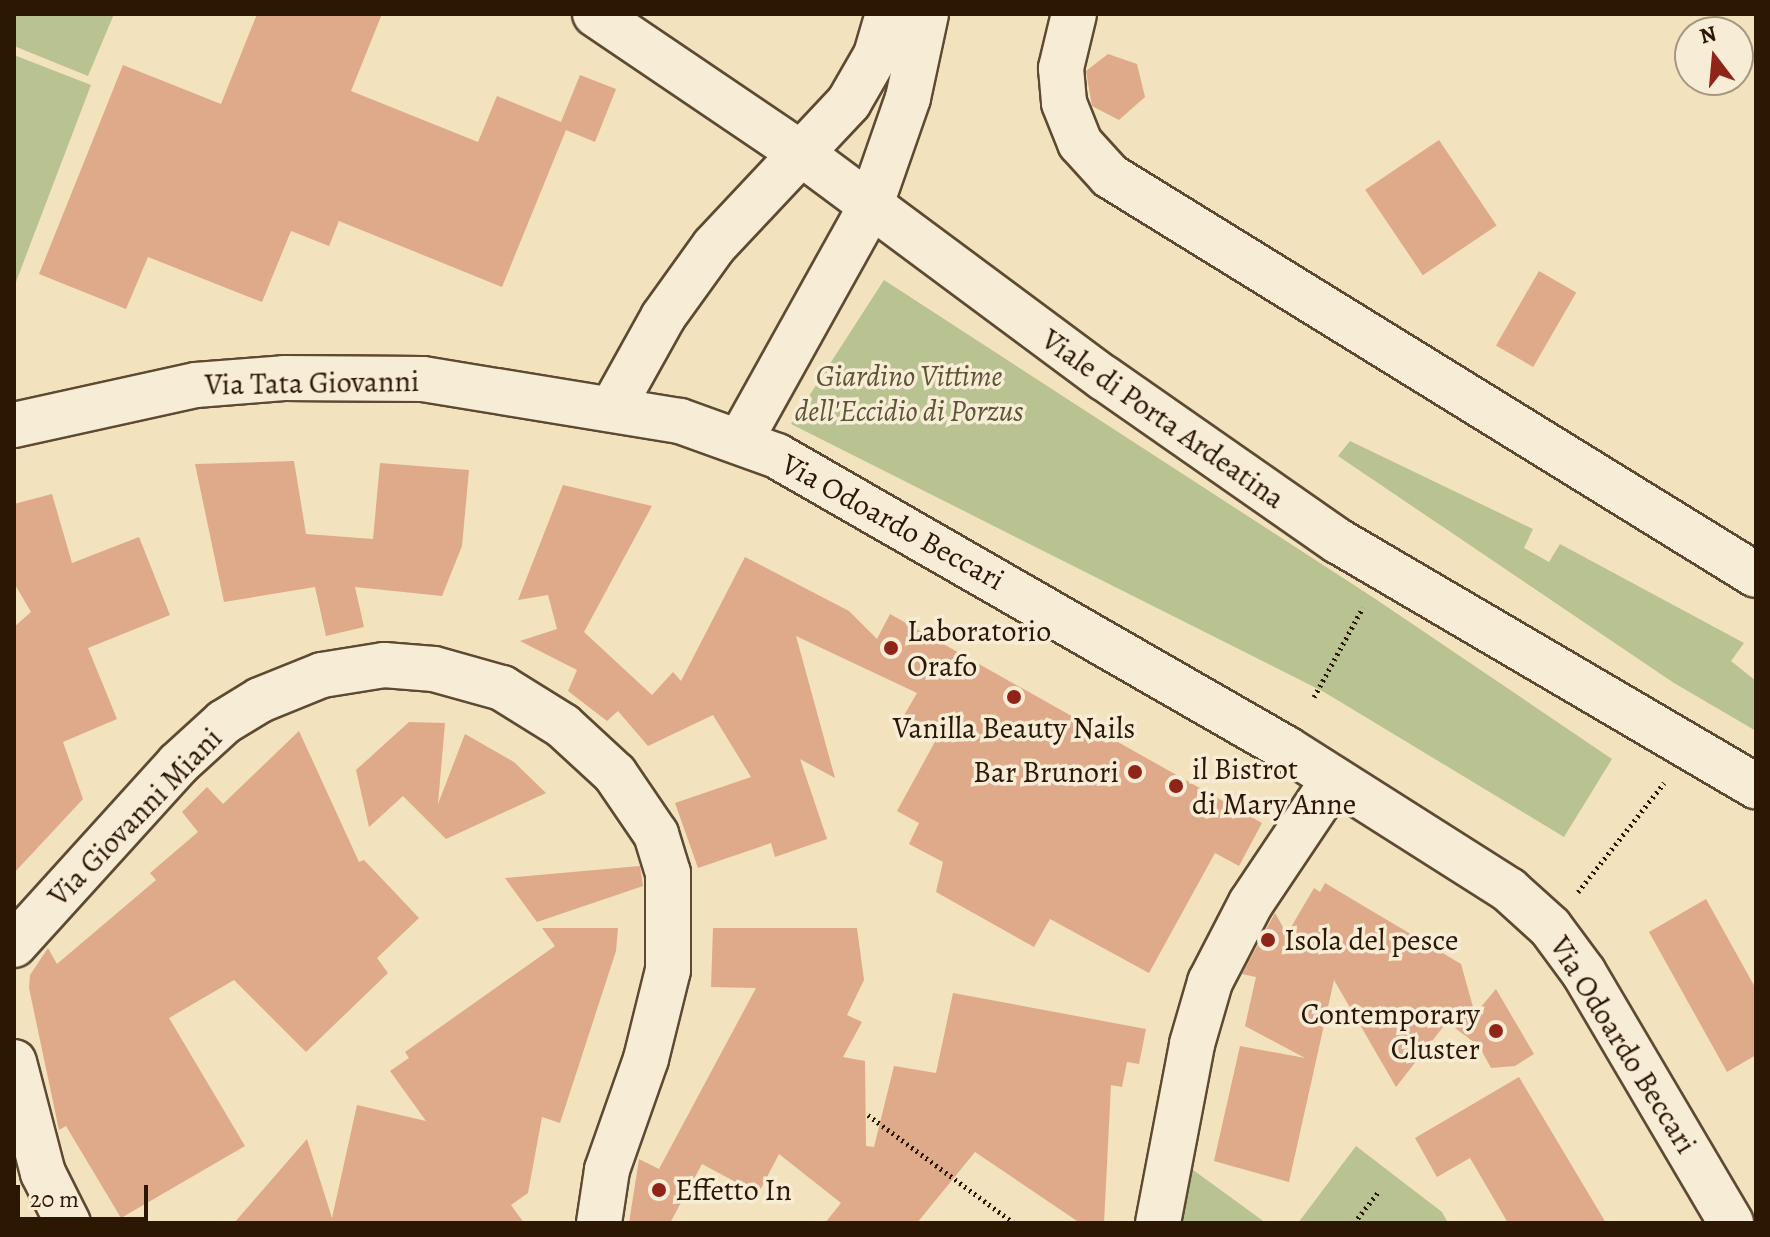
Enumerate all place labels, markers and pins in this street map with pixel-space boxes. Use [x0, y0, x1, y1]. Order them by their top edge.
place label: Laboratorio Orafo [907, 613, 1051, 684]
marker: Laboratorio Orafo [882, 639, 900, 657]
marker: Vanilla Beauty Nails [1005, 688, 1023, 706]
place label: Vanilla Beauty Nails [893, 710, 1135, 746]
place label: il Bistrot di Mary Anne [1192, 751, 1356, 822]
place label: Bar Brunori [973, 754, 1119, 790]
marker: Bar Brunori [1126, 763, 1144, 781]
marker: il Bistrot di Mary Anne [1167, 777, 1185, 795]
place label: Isola del pesce [1284, 922, 1458, 958]
marker: Isola del pesce [1259, 931, 1277, 949]
place label: Contemporary Cluster [1301, 996, 1480, 1066]
marker: Contemporary Cluster [1487, 1022, 1505, 1040]
place label: Effetto In [675, 1172, 792, 1208]
marker: Effetto In [650, 1181, 668, 1199]

